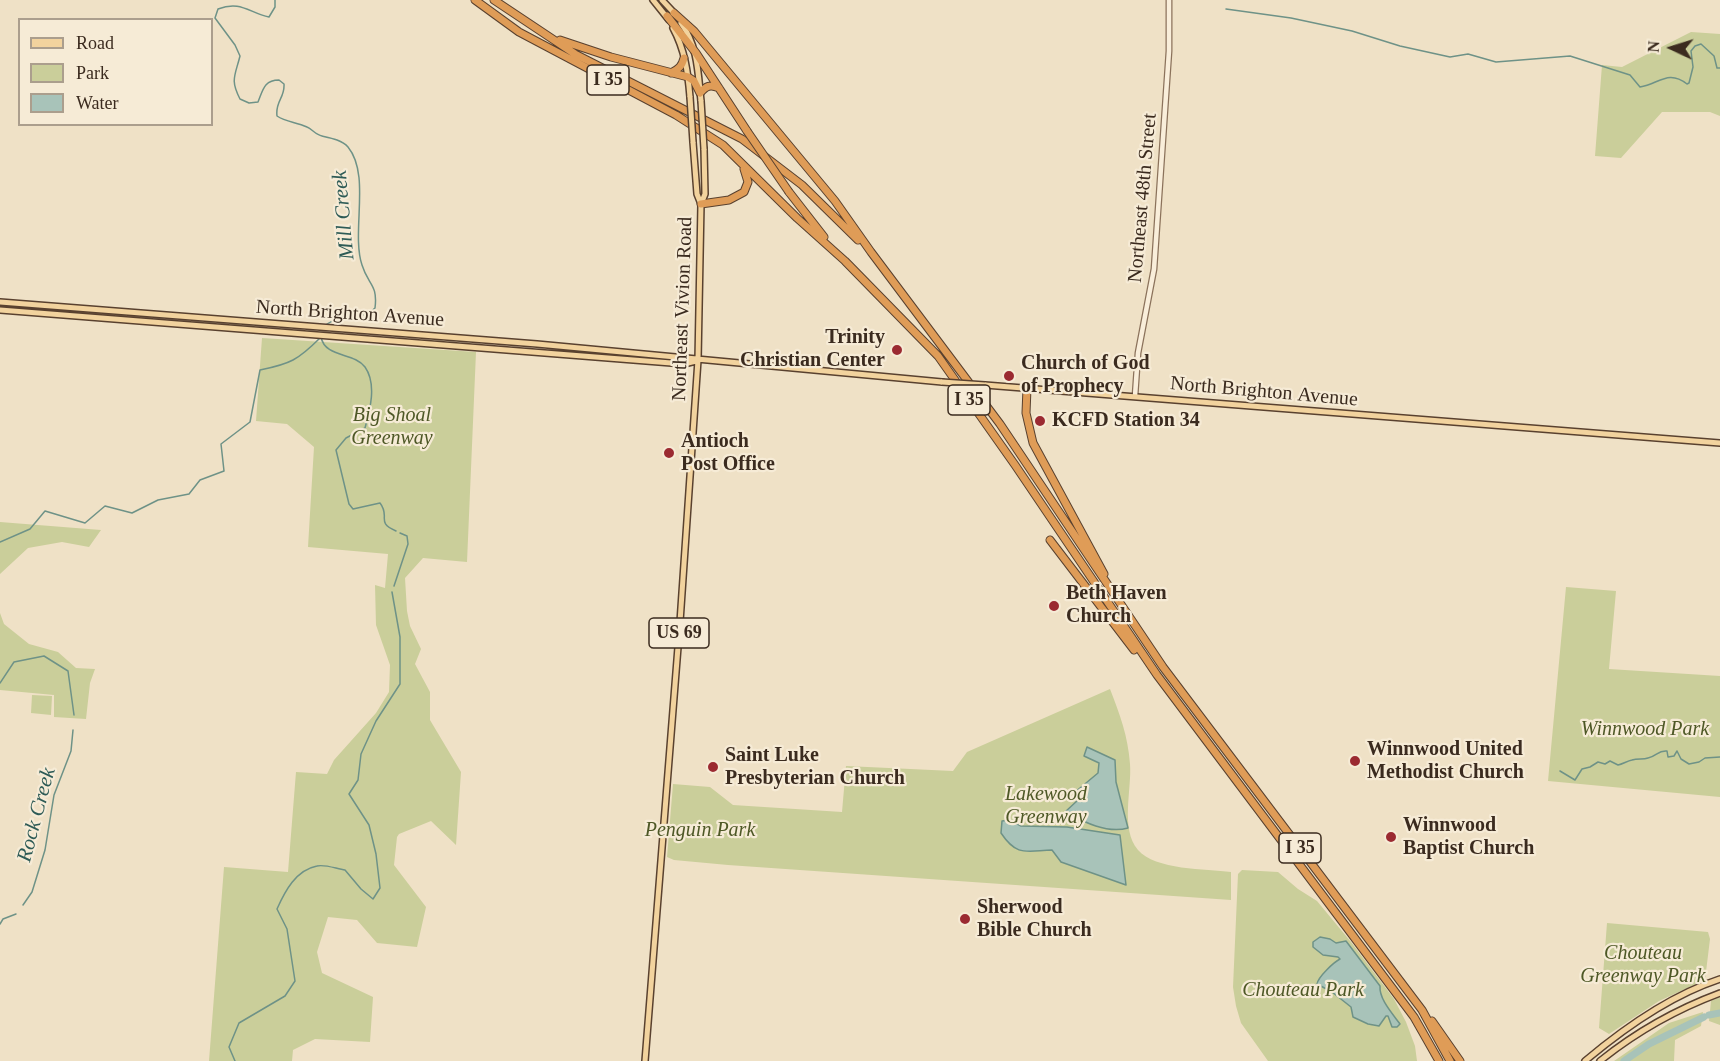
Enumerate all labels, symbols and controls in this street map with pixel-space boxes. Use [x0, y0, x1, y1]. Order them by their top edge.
legend [18, 18, 213, 126]
north arrow [1642, 18, 1702, 78]
text: Road [76, 33, 114, 53]
text: N [1645, 40, 1662, 53]
text: Park [76, 63, 109, 83]
road number: I 35 [587, 65, 629, 95]
text: Water [76, 93, 119, 113]
street label: Northeast 48th Street [1124, 112, 1162, 284]
water label: Mill Creek [328, 169, 360, 261]
street label: Northeast Vivion Road [668, 216, 698, 402]
street label: North Brighton Avenue [255, 295, 445, 333]
place label: Trinity Christian Center [740, 326, 885, 373]
marker: Trinity Christian Center [890, 343, 904, 357]
place label: Church of God of Prophecy [1021, 352, 1150, 399]
marker: Church of God of Prophecy [1002, 369, 1016, 383]
street label: North Brighton Avenue [1169, 372, 1359, 412]
road number: I 35 [948, 385, 990, 415]
park label: Big Shoal Greenway [351, 404, 433, 451]
place label: KCFD Station 34 [1052, 409, 1200, 433]
marker: KCFD Station 34 [1033, 414, 1047, 428]
place label: Antioch Post Office [681, 430, 775, 477]
marker: Antioch Post Office [662, 446, 676, 460]
place label: Beth Haven Church [1066, 582, 1167, 629]
marker: Beth Haven Church [1047, 599, 1061, 613]
road number: US 69 [649, 618, 709, 648]
park label: Winnwood Park [1581, 718, 1709, 742]
place label: Winnwood United Methodist Church [1367, 738, 1524, 785]
place label: Saint Luke Presbyterian Church [725, 744, 905, 791]
marker: Winnwood United Methodist Church [1348, 754, 1362, 768]
marker: Saint Luke Presbyterian Church [706, 760, 720, 774]
water label: Rock Creek [12, 765, 62, 865]
park label: Lakewood Greenway [1005, 783, 1087, 830]
place label: Winnwood Baptist Church [1403, 814, 1534, 861]
park label: Penguin Park [645, 819, 755, 843]
marker: Winnwood Baptist Church [1384, 830, 1398, 844]
road number: I 35 [1279, 833, 1321, 863]
place label: Sherwood Bible Church [977, 896, 1092, 943]
marker: Sherwood Bible Church [958, 912, 972, 926]
park label: Chouteau Greenway Park [1580, 942, 1706, 989]
park label: Chouteau Park [1242, 979, 1364, 1003]

